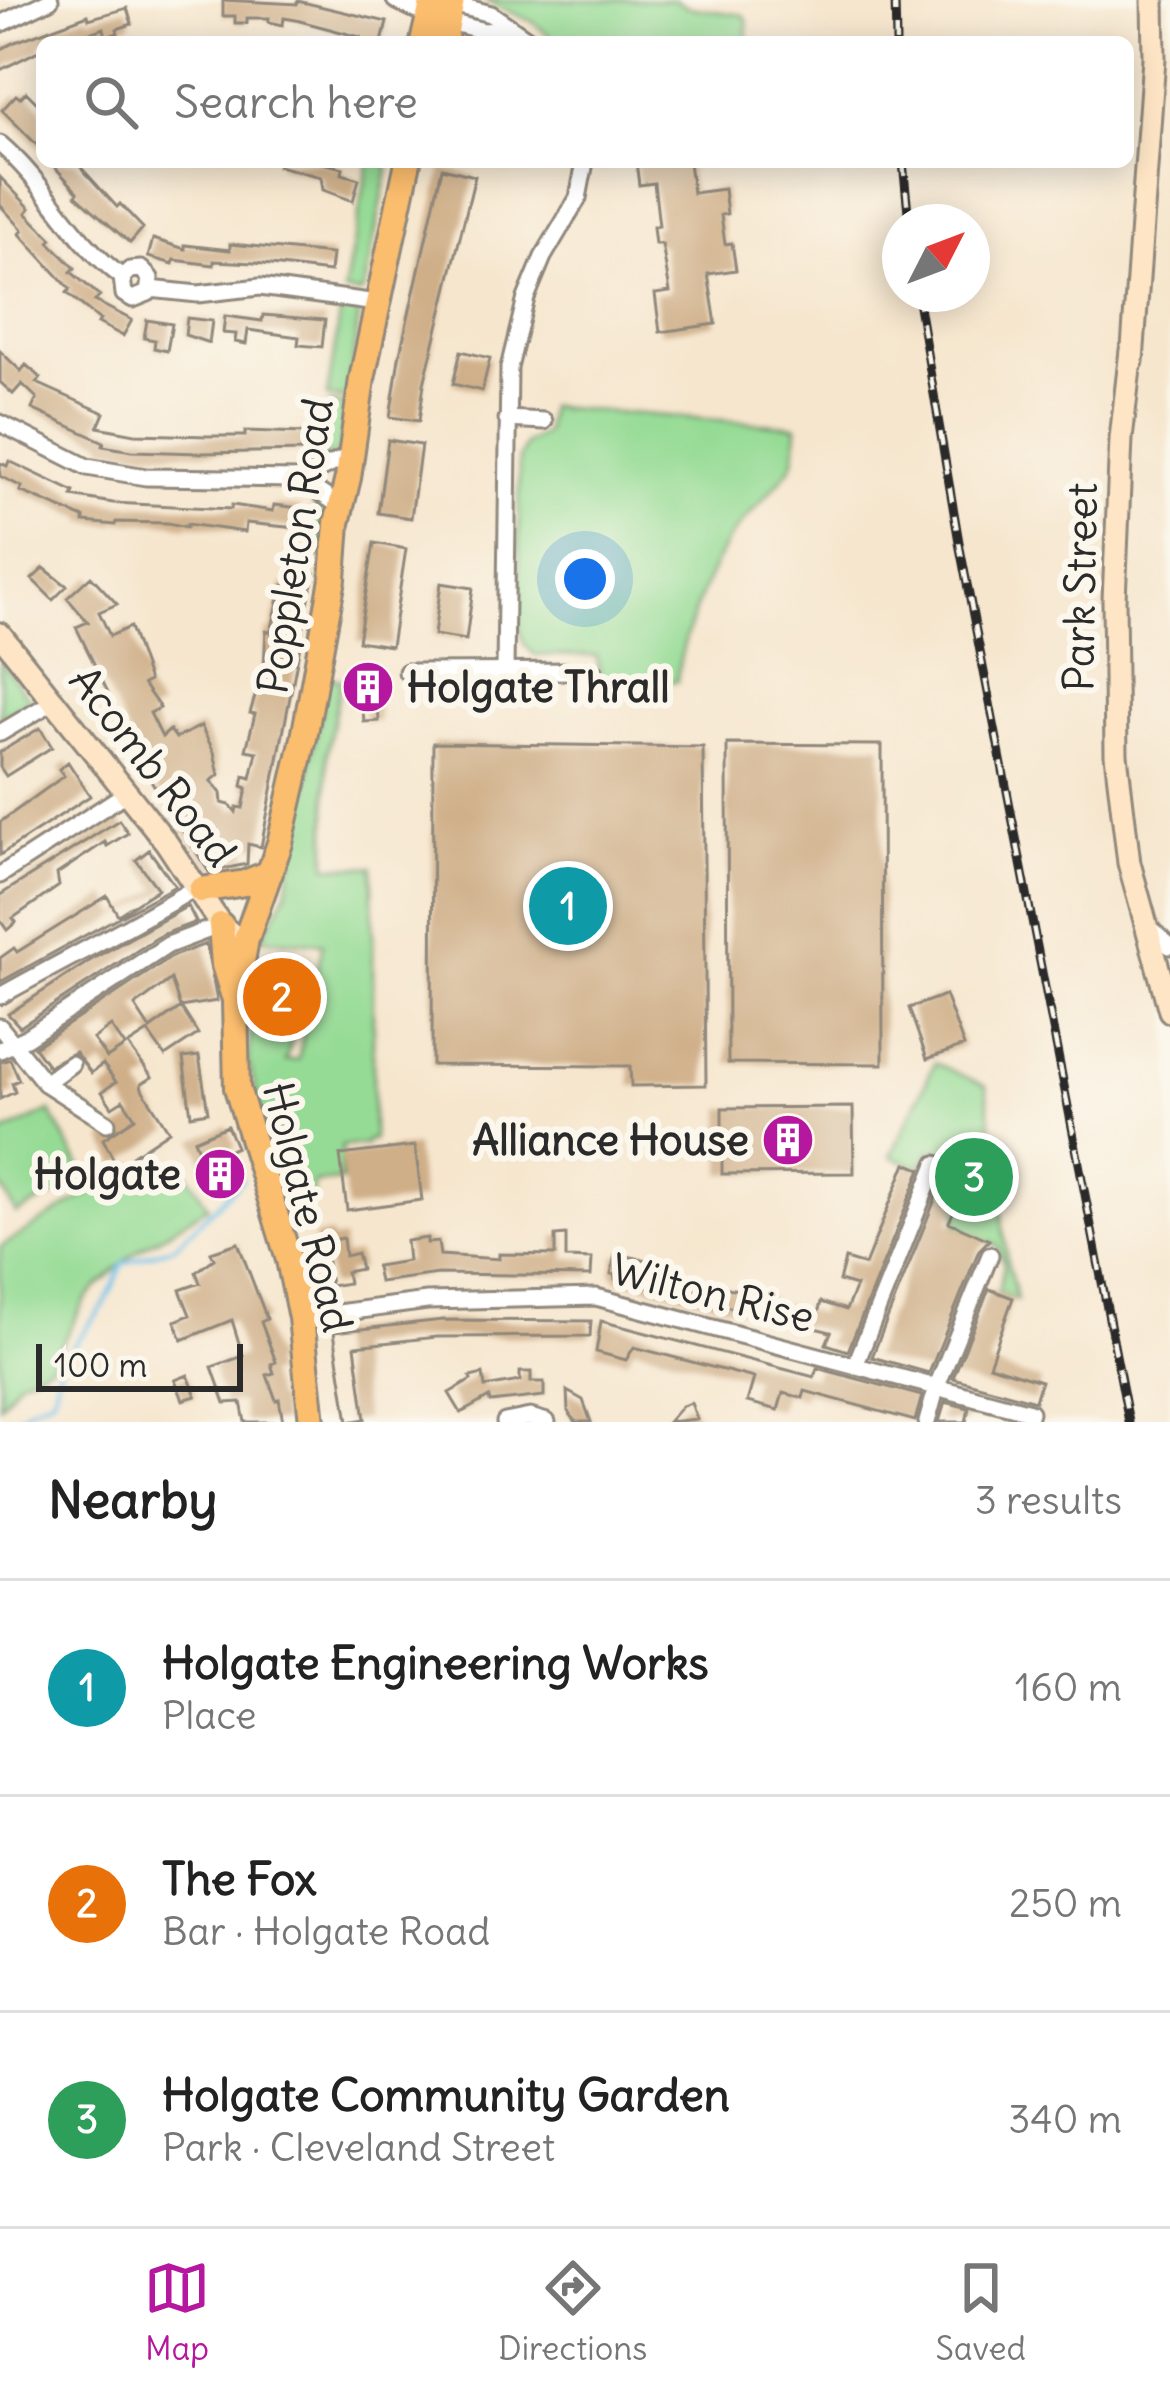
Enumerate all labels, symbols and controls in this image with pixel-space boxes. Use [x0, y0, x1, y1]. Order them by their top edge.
search box [36, 36, 1134, 168]
icon: search [78, 69, 144, 135]
text: Search here [174, 74, 418, 130]
north arrow [882, 204, 990, 312]
street label: Poppleton Road [246, 395, 344, 697]
street label: Park Street [1052, 482, 1108, 692]
your location [555, 549, 615, 609]
street label: Acomb Road [59, 655, 247, 877]
building icon: Holgate Thrall [340, 659, 396, 715]
place label: Holgate Thrall [407, 661, 670, 713]
pin: 1 [529, 861, 607, 951]
pin: 2 [243, 952, 321, 1042]
street label: Holgate Road [252, 1077, 364, 1337]
building icon: Alliance House [760, 1112, 816, 1168]
place label: Alliance House [472, 1114, 749, 1166]
pin: 3 [935, 1132, 1013, 1222]
building icon: Holgate [192, 1146, 248, 1202]
place label: Holgate [34, 1148, 181, 1200]
street label: Wilton Rise [606, 1243, 820, 1343]
scale bar [36, 1338, 243, 1391]
text: 100 m [54, 1344, 147, 1386]
text: Nearby [48, 1468, 217, 1532]
text: 3 results [975, 1476, 1122, 1525]
text: Holgate Engineering Works [162, 1635, 709, 1691]
text: 1 [79, 1663, 95, 1712]
text: 160 m [1015, 1663, 1122, 1712]
text: Place [162, 1691, 256, 1740]
text: The Fox [162, 1851, 317, 1907]
text: 2 [76, 1879, 98, 1928]
text: 250 m [1009, 1879, 1122, 1928]
text: Bar · Holgate Road [162, 1907, 490, 1956]
text: Holgate Community Garden [162, 2067, 730, 2123]
text: 3 [76, 2095, 98, 2144]
text: 340 m [1008, 2095, 1122, 2144]
text: Park · Cleveland Street [162, 2123, 555, 2172]
tab: Map [144, 2255, 210, 2369]
tab: Directions [498, 2255, 647, 2369]
tab: Saved [936, 2255, 1026, 2369]

